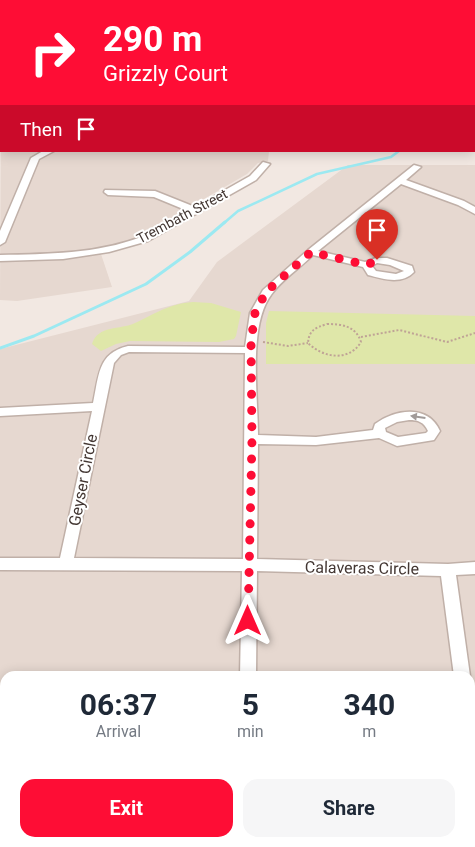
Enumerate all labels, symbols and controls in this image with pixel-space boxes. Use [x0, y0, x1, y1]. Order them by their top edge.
text: 290 m [103, 19, 202, 60]
icon: right [20, 20, 85, 85]
text: Grizzly Court [103, 61, 228, 86]
icon: arrive [72, 115, 100, 143]
text: Then [20, 118, 62, 141]
street label: Trembath Street [134, 185, 230, 247]
pin [356, 209, 398, 260]
icon: arrive [363, 216, 391, 244]
one-way arrow [410, 413, 426, 421]
street label: Geyser Circle [65, 432, 101, 528]
street label: Calaveras Circle [305, 558, 419, 578]
position arrow [221, 594, 273, 646]
text: 06:37 [80, 687, 157, 722]
text: 5 [242, 687, 259, 722]
text: 340 [344, 687, 395, 722]
text: Arrival [96, 722, 141, 741]
text: min [237, 722, 264, 741]
text: m [362, 722, 376, 741]
button: Exit [20, 779, 233, 837]
button: Share [243, 779, 455, 837]

